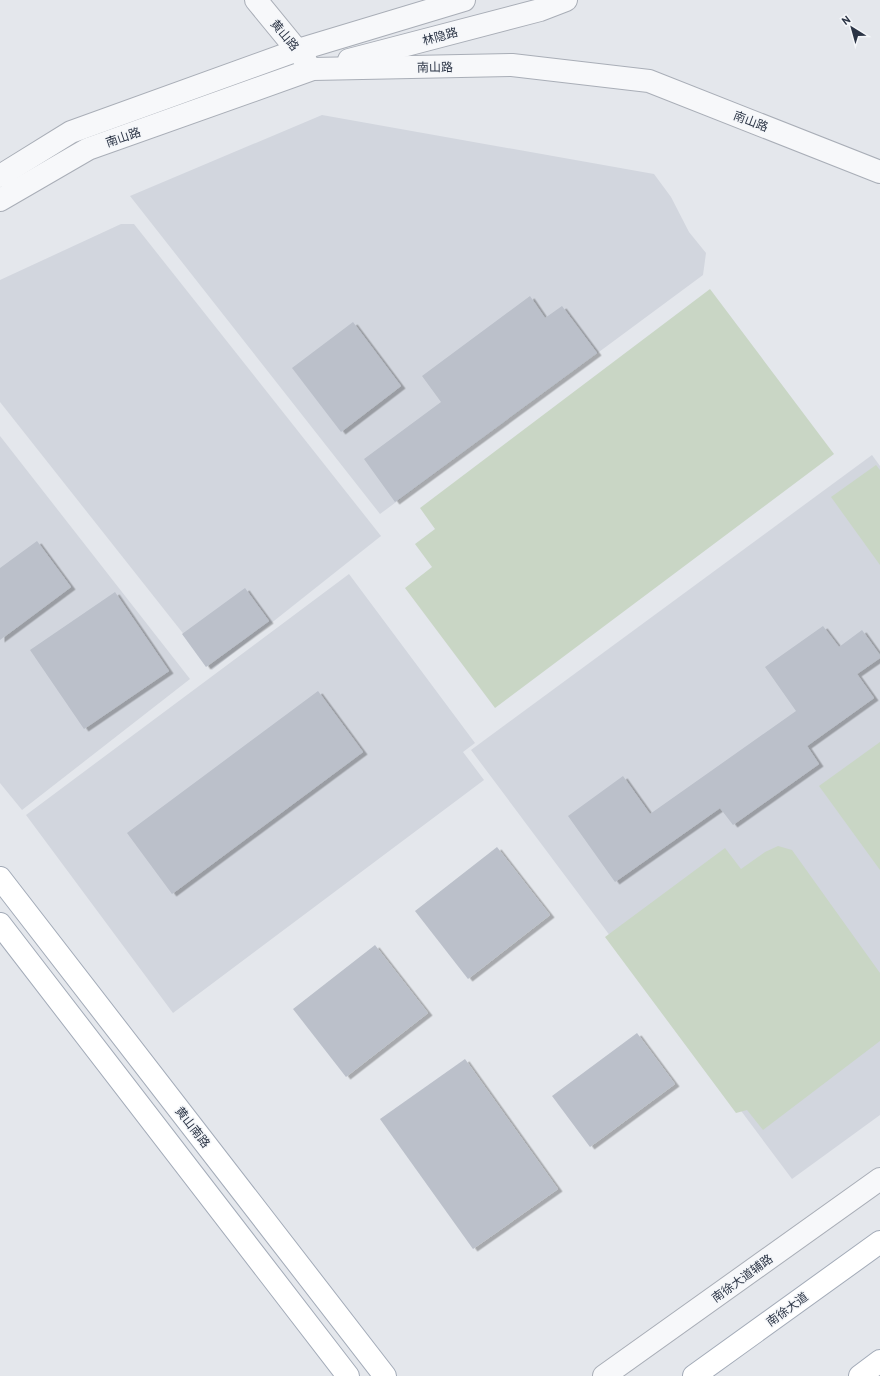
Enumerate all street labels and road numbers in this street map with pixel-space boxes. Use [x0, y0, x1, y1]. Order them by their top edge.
street label: 黄山路 [268, 16, 302, 54]
street label: 林隐路 [421, 24, 459, 48]
street label: 南山路 [417, 59, 453, 75]
street label: 南山路 [732, 108, 770, 134]
street label: 南山路 [104, 124, 142, 150]
street label: 黄山南路 [172, 1103, 214, 1151]
street label: 南徐大道辅路 [708, 1251, 776, 1305]
street label: 南徐大道 [763, 1289, 811, 1329]

